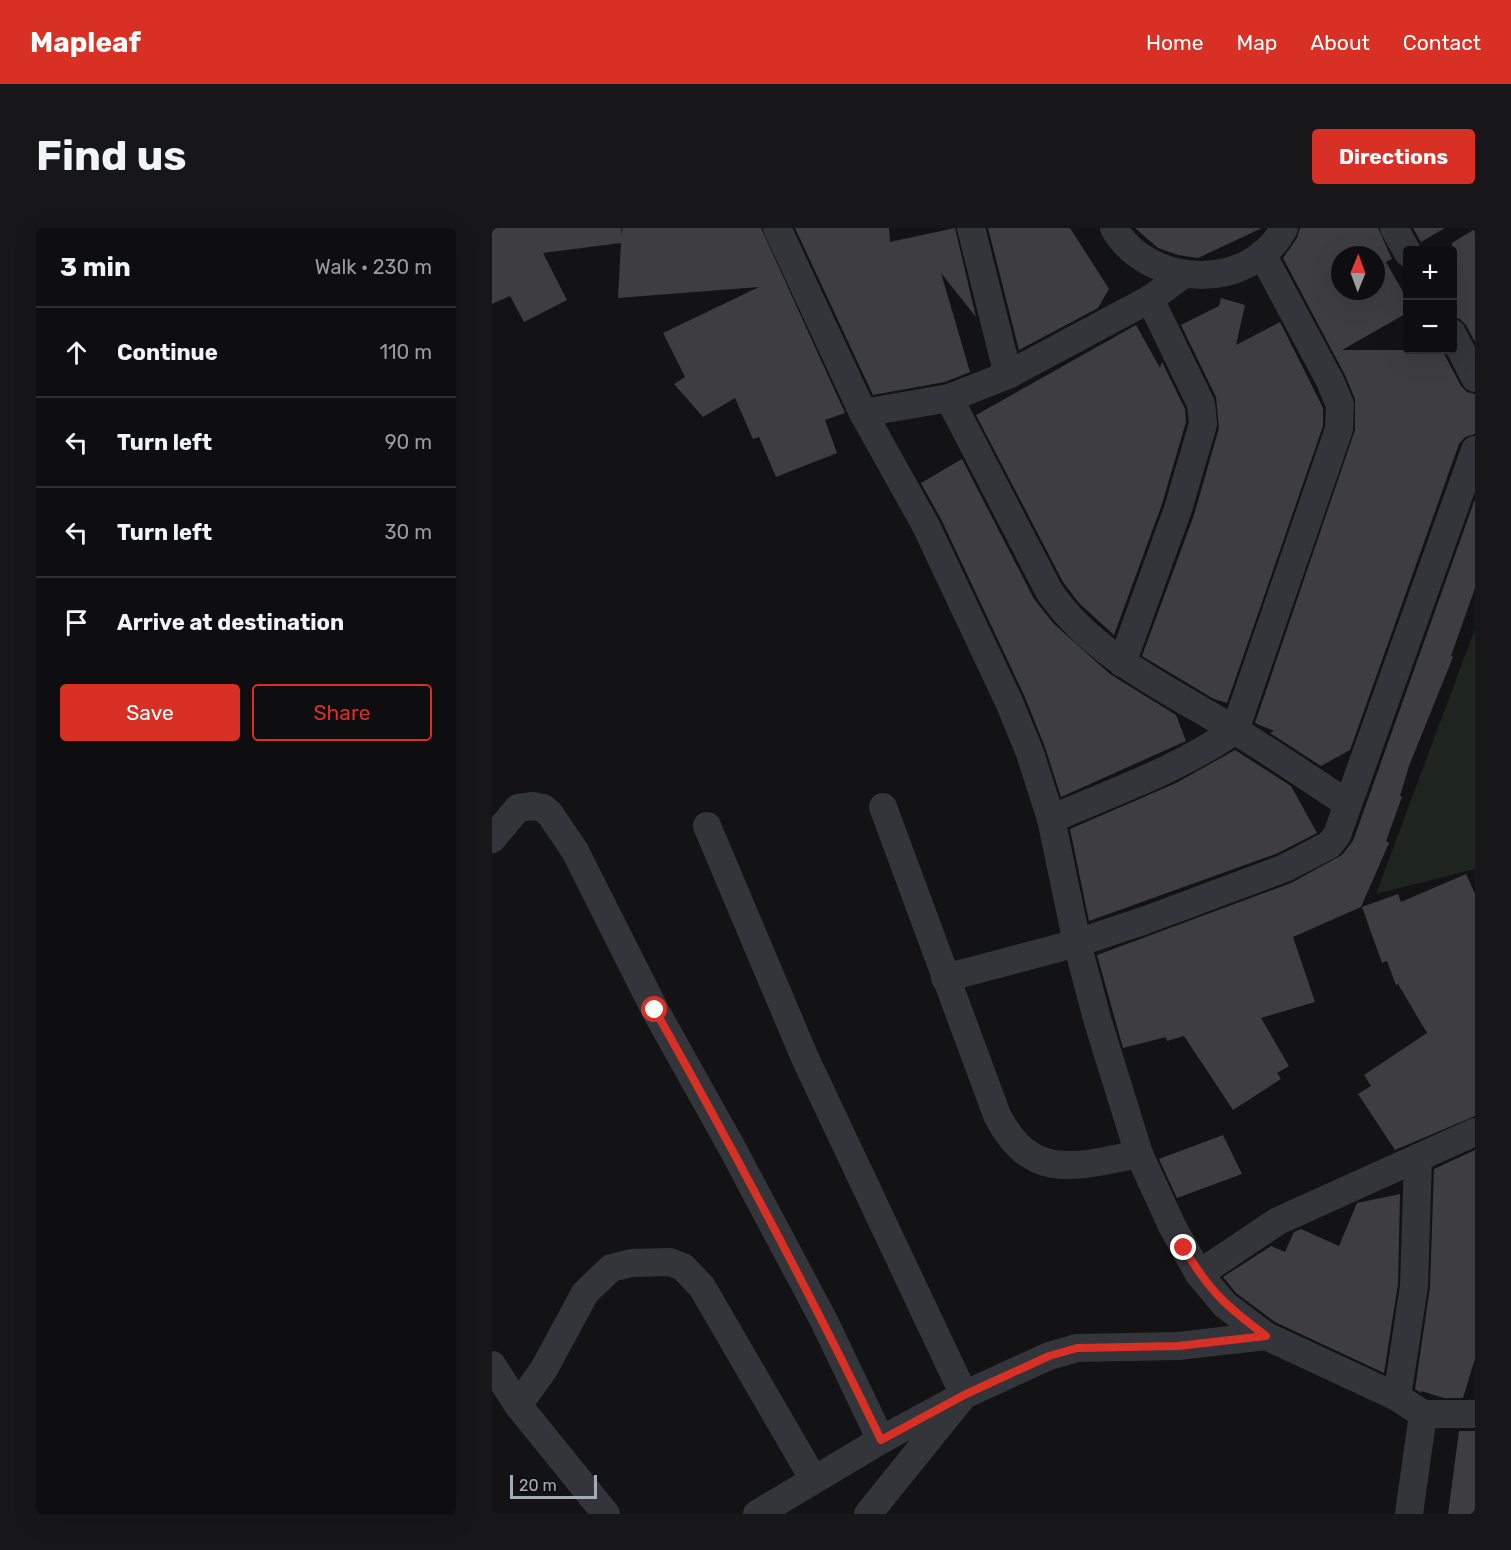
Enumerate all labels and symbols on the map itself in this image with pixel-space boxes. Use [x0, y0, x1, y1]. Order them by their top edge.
north arrow [1331, 246, 1385, 300]
route start [641, 996, 667, 1022]
route end [1170, 1234, 1196, 1260]
scale bar [510, 1472, 597, 1500]

